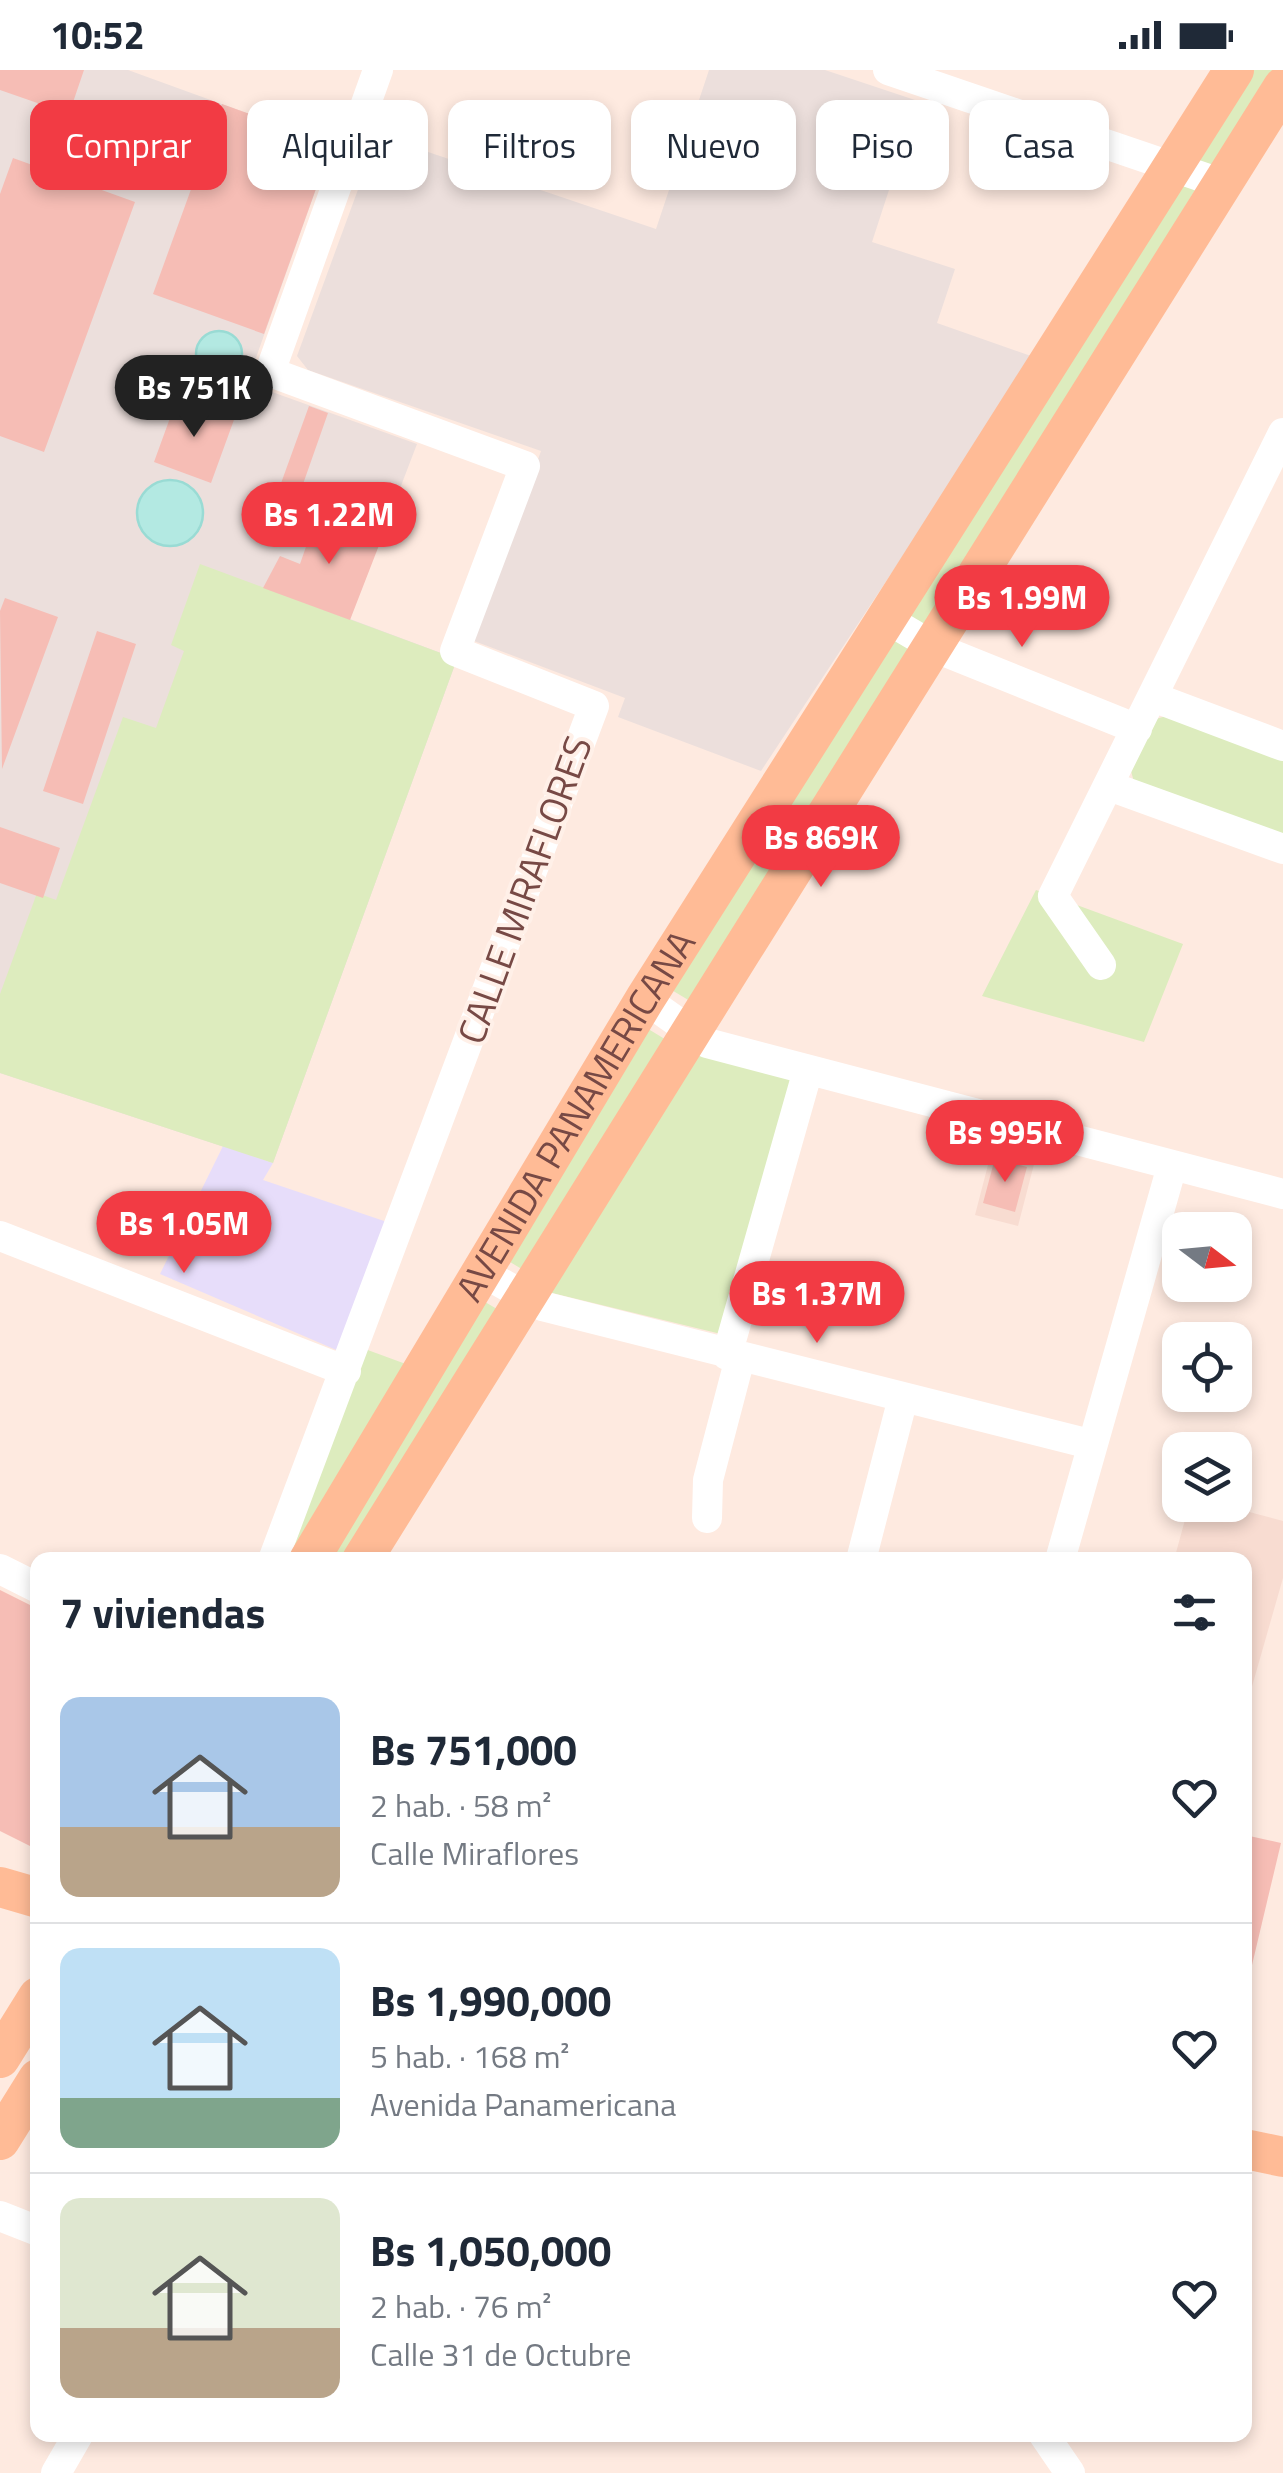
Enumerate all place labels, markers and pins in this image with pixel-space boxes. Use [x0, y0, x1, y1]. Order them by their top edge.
pin: Bs 751K [102, 355, 286, 440]
pin: Bs 1.22M [226, 482, 432, 567]
pin: Bs 1.99M [919, 565, 1125, 650]
pin: Bs 869K [729, 805, 913, 890]
pin: Bs 995K [913, 1100, 1097, 1185]
pin: Bs 1.05M [81, 1191, 287, 1276]
pin: Bs 1.37M [714, 1261, 920, 1346]

